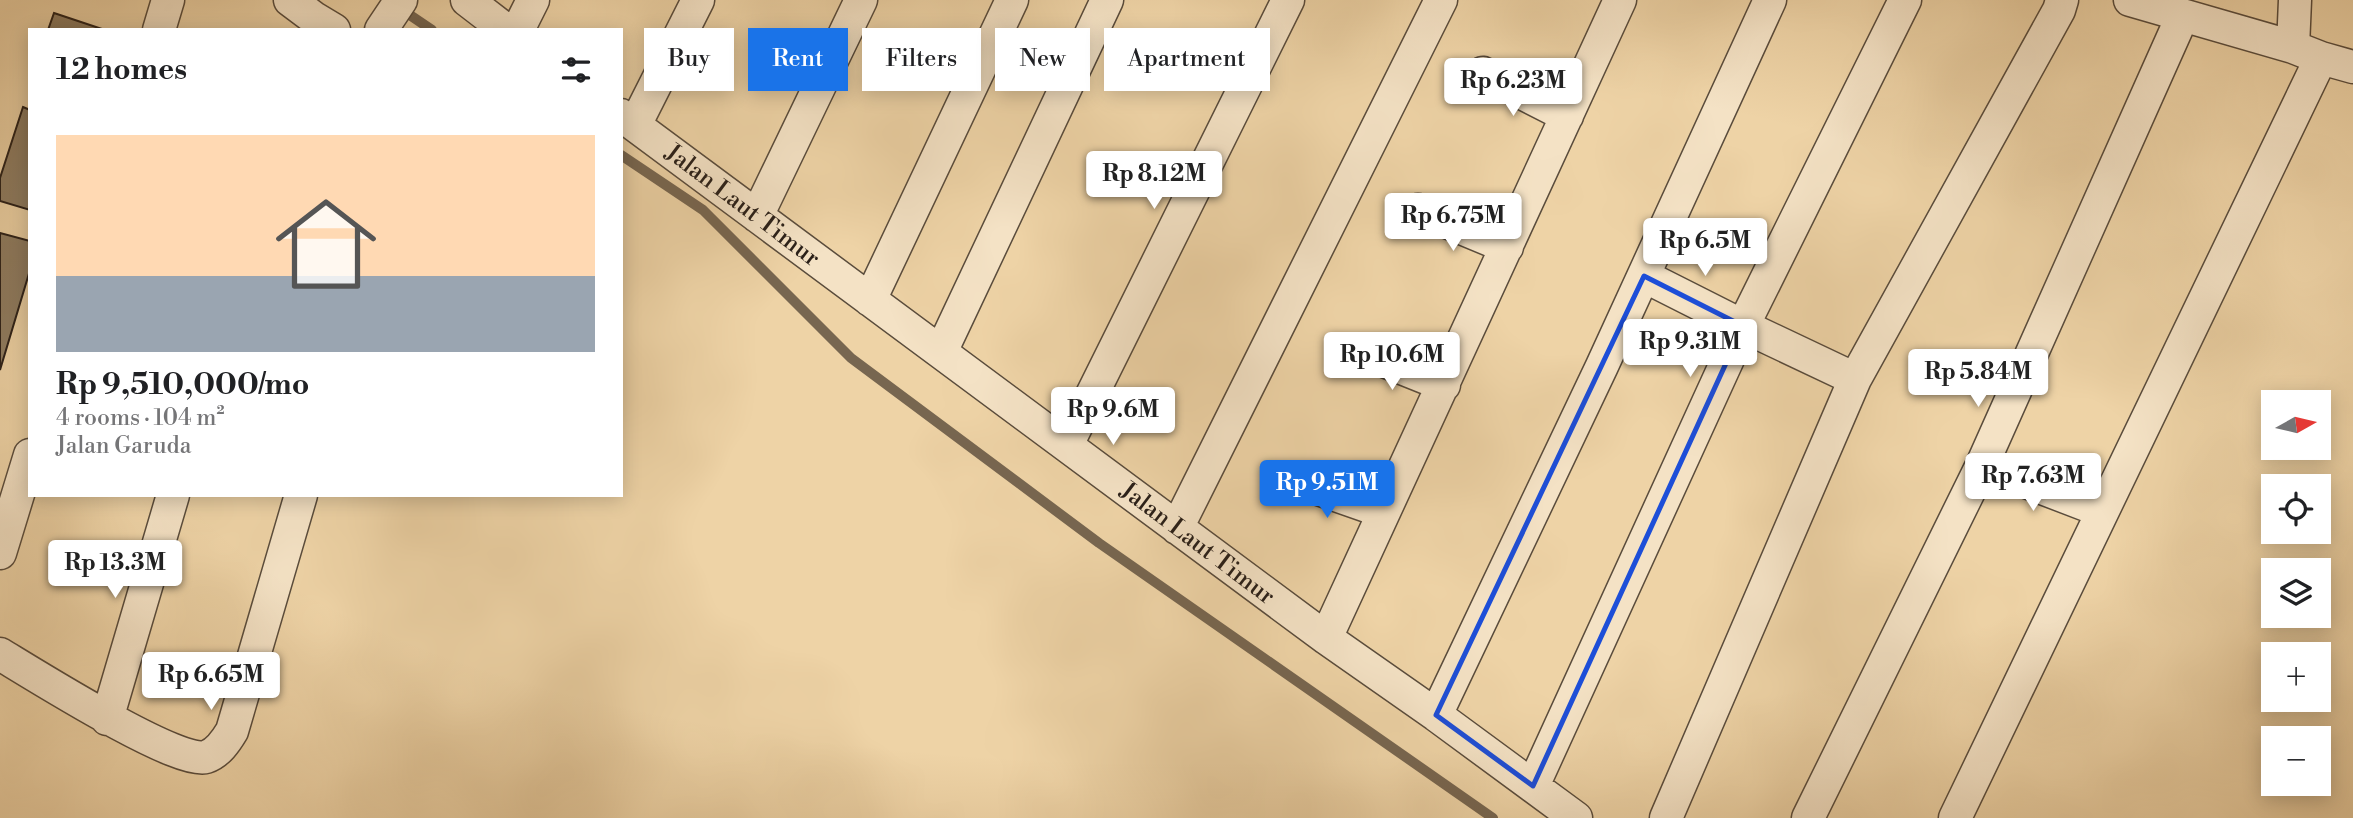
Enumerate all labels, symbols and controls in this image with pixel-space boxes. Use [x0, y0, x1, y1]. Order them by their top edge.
chip: Buy [644, 28, 734, 91]
chip: Rent [748, 28, 848, 91]
chip: Filters [862, 28, 981, 91]
chip: New [995, 28, 1090, 91]
chip: Apartment [1104, 28, 1270, 91]
text: 12 homes [56, 51, 187, 89]
icon: filters [557, 51, 595, 89]
pin: Rp 6.23M [1441, 58, 1585, 118]
text: Rp 6.23M [1460, 67, 1566, 95]
street label: Jalan Laut Timur [658, 137, 826, 274]
pin: Rp 8.12M [1082, 152, 1226, 211]
text: Rp 8.12M [1102, 160, 1206, 188]
icon: home [263, 181, 389, 307]
pin: Rp 6.75M [1381, 194, 1525, 253]
text: Rp 6.75M [1401, 202, 1505, 230]
pin: Rp 6.5M [1640, 218, 1770, 278]
text: Rp 6.5M [1659, 227, 1751, 255]
pin: Rp 9.31M [1618, 320, 1762, 379]
text: Rp 9.31M [1639, 328, 1741, 356]
pin: Rp 10.6M [1320, 332, 1464, 392]
text: Rp 10.6M [1340, 341, 1444, 369]
pin: Rp 5.84M [1906, 350, 2050, 409]
text: Rp 5.84M [1924, 358, 2032, 386]
text: Rp 9,510,000/mo [56, 366, 309, 404]
pin: Rp 9.6M [1048, 388, 1178, 447]
north arrow [2261, 390, 2331, 460]
map controls [2261, 390, 2331, 796]
text: Rp 9.6M [1067, 396, 1159, 424]
text: 4 rooms · 104 m² [56, 404, 225, 432]
text: Jalan Garuda [56, 432, 191, 460]
pin: Rp 7.63M [1961, 454, 2105, 513]
pin: Rp 9.51M [1255, 461, 1399, 520]
text: Rp 7.63M [1981, 462, 2085, 490]
text: Rp 9.51M [1276, 469, 1378, 497]
button: locate [2261, 474, 2331, 544]
street label: Jalan Laut Timur [1113, 475, 1281, 612]
pin: Rp 13.3M [43, 540, 187, 600]
text: Rp 13.3M [64, 549, 166, 577]
button: layers [2261, 558, 2331, 628]
button: + [2261, 642, 2331, 712]
pin: Rp 6.65M [139, 652, 283, 712]
text: Rp 6.65M [158, 661, 264, 689]
button: − [2261, 726, 2331, 796]

